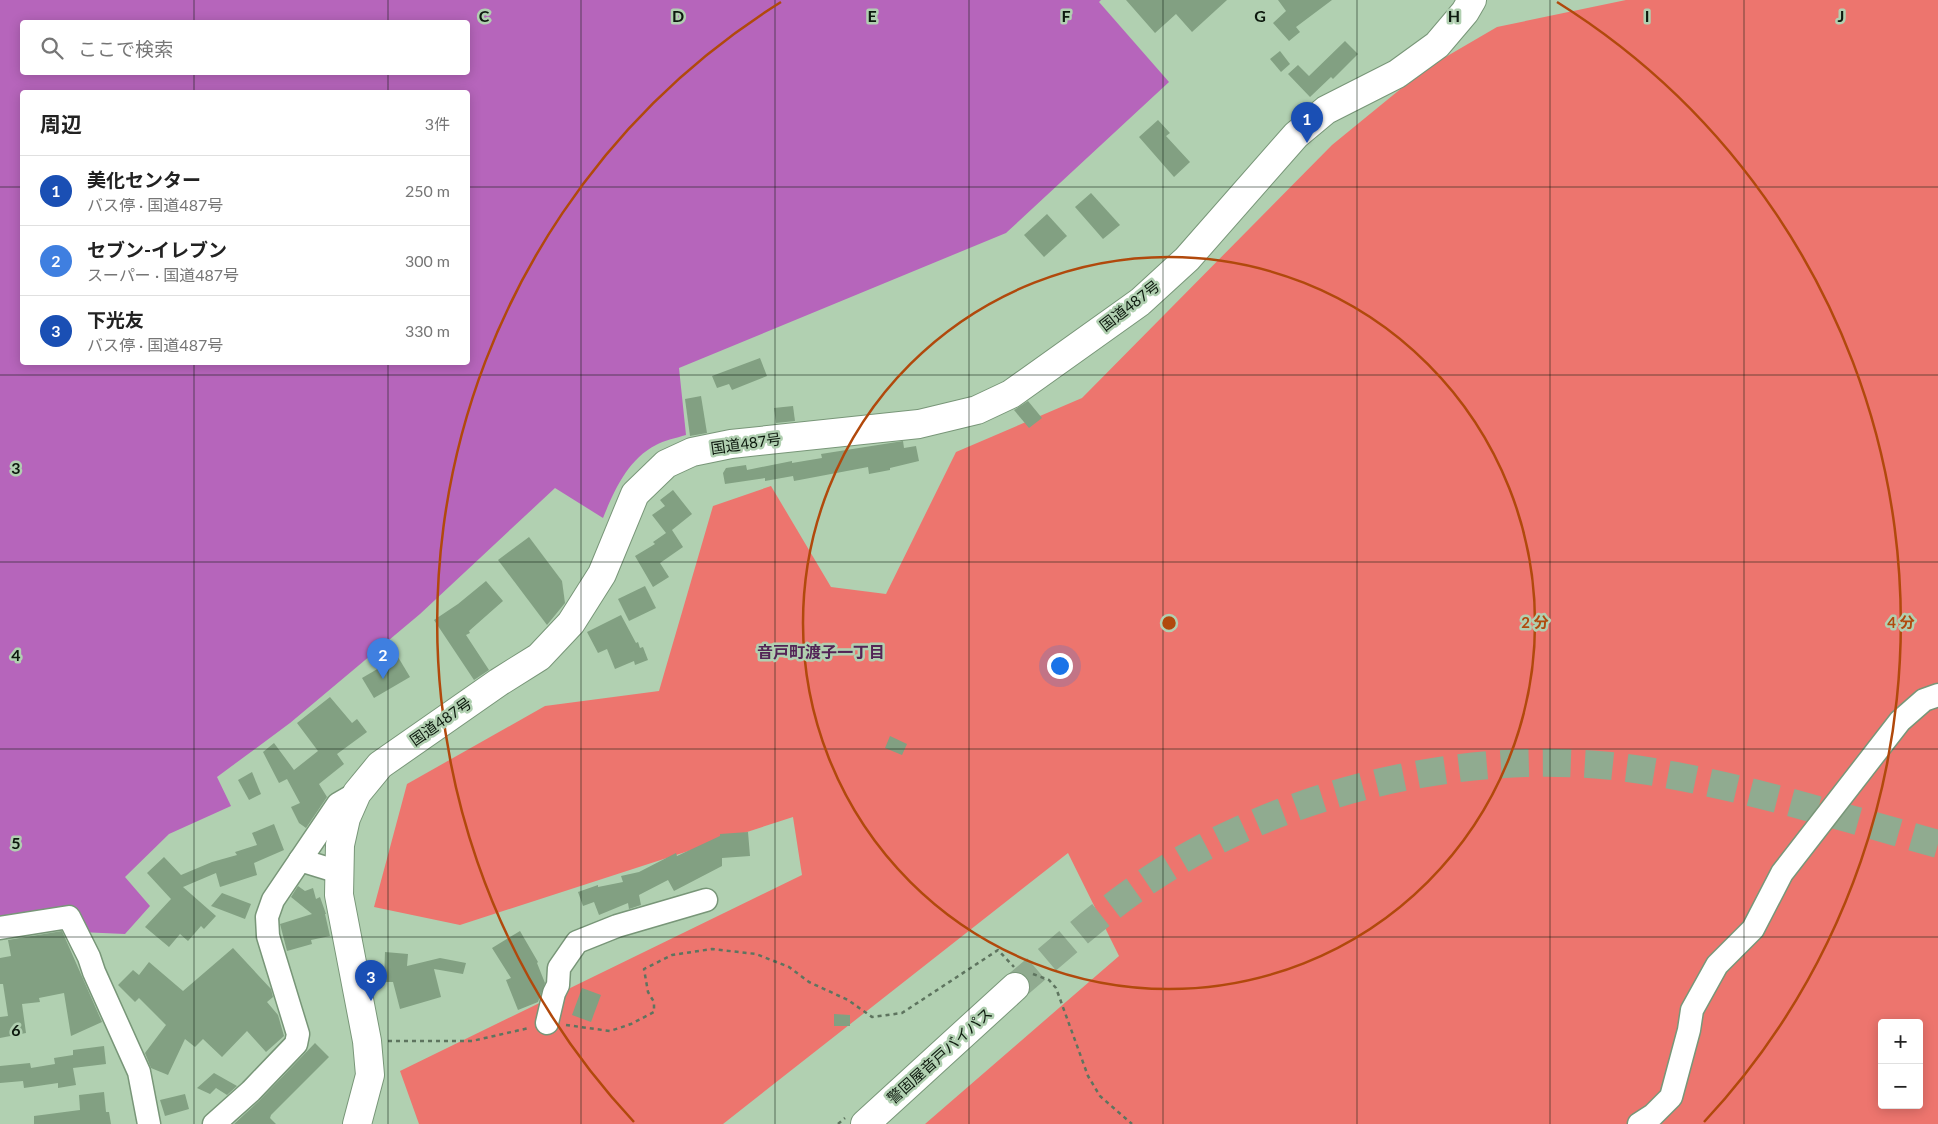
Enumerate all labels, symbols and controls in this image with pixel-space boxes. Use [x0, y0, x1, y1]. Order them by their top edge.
text: C [479, 6, 490, 25]
text: D [672, 6, 684, 25]
text: E [867, 6, 877, 25]
text: F [1061, 6, 1071, 25]
text: G [1254, 6, 1266, 25]
text: H [1448, 6, 1460, 25]
text: I [1645, 6, 1649, 25]
text: J [1838, 6, 1844, 25]
search box [20, 20, 470, 75]
icon: search [38, 34, 66, 62]
text: ここで検索 [78, 37, 173, 60]
pin: 1 [1291, 102, 1323, 143]
text: 周辺 [40, 111, 82, 136]
text: 3件 [425, 114, 450, 133]
text: 美化センター [87, 168, 201, 191]
text: 1 [51, 181, 61, 200]
text: 250 m [405, 181, 450, 200]
text: バス停 · 国道487号 [87, 195, 223, 214]
text: セブン-イレブン [87, 238, 227, 261]
text: 2 [51, 251, 61, 270]
text: 300 m [405, 251, 450, 270]
text: スーパー · 国道487号 [87, 265, 239, 284]
street label: 国道487号 [1096, 276, 1163, 334]
text: 下光友 [87, 308, 144, 331]
text: 3 [51, 321, 61, 340]
text: 330 m [405, 321, 450, 340]
text: バス停 · 国道487号 [87, 335, 223, 354]
street label: 国道487号 [709, 429, 782, 457]
text: 3 [11, 458, 21, 477]
text: 2 分 [1521, 613, 1549, 631]
text: 4 分 [1887, 613, 1915, 631]
centre of rings [1160, 614, 1178, 632]
pin: 2 [367, 638, 399, 679]
district label: 音戸町渡子一丁目 [757, 642, 885, 661]
text: 4 [11, 645, 21, 664]
your location [1047, 653, 1073, 679]
street label: 国道487号 [406, 693, 475, 749]
text: 5 [11, 833, 21, 852]
pin: 3 [355, 960, 387, 1001]
street label: 警固屋音戸バイパス [883, 1004, 995, 1107]
map controls [1878, 1019, 1923, 1109]
button: + [1878, 1019, 1923, 1064]
text: 6 [11, 1020, 21, 1039]
button: − [1878, 1064, 1923, 1109]

